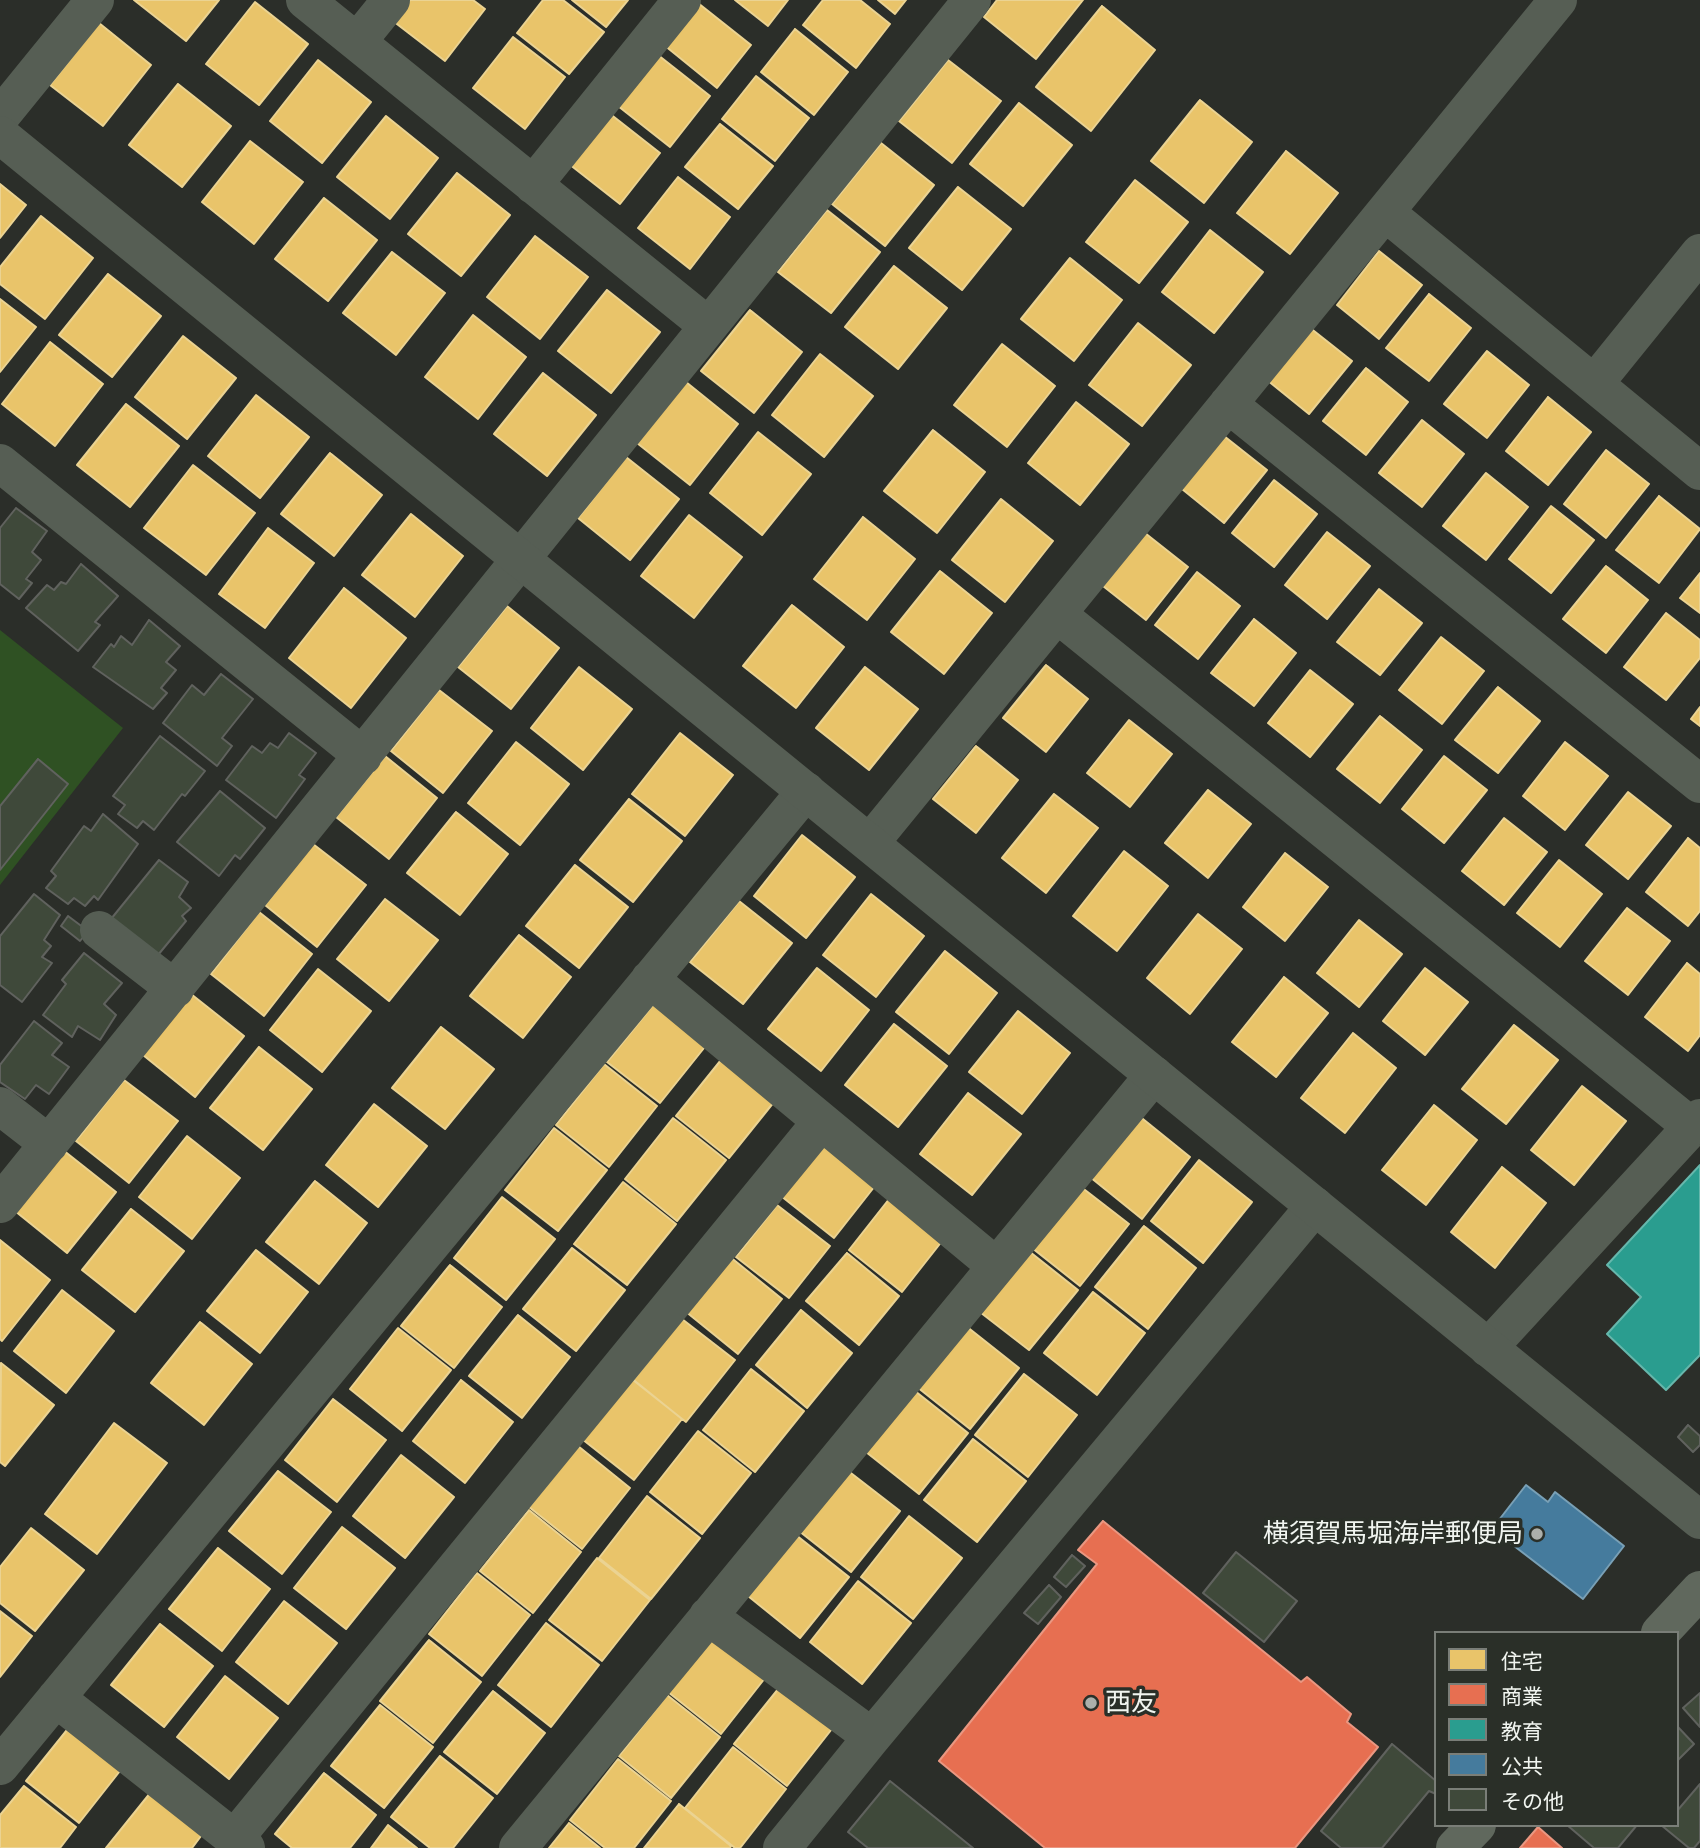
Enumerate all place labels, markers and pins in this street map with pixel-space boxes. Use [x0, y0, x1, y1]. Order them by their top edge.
place label: 横須賀馬堀海岸郵便局 [1263, 1518, 1523, 1550]
marker: 横須賀馬堀海岸郵便局 [1529, 1526, 1545, 1542]
place label: 西友 [1105, 1687, 1157, 1719]
marker: 西友 [1083, 1695, 1099, 1711]

